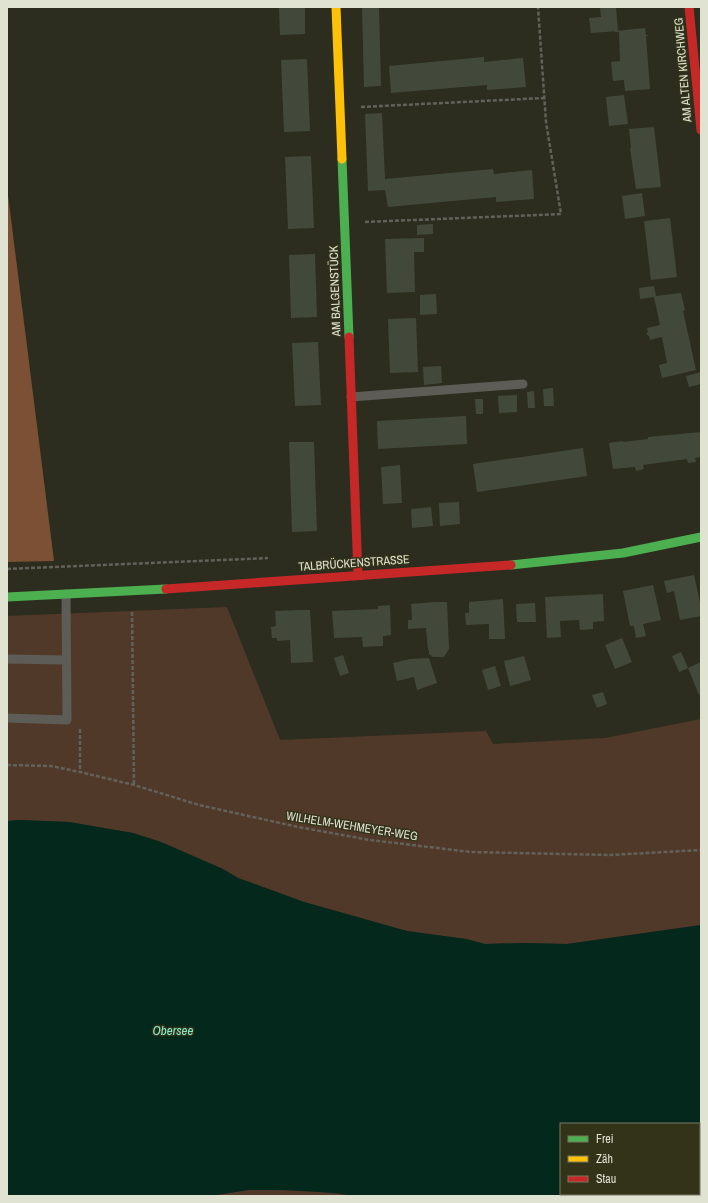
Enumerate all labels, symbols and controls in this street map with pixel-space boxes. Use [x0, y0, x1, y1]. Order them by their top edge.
street label: AM ALTEN KIRCHWEG [670, 17, 696, 124]
street label: AM BALGENSTÜCK [324, 245, 345, 338]
street label: TALBRÜCKENSTRASSE [298, 550, 410, 575]
street label: WILHELM-WEHMEYER-WEG [285, 808, 419, 844]
water label: Obersee [153, 1022, 194, 1039]
legend [560, 1123, 700, 1195]
text: Frei [596, 1131, 614, 1147]
text: Zäh [596, 1151, 613, 1167]
text: Stau [596, 1171, 616, 1187]

